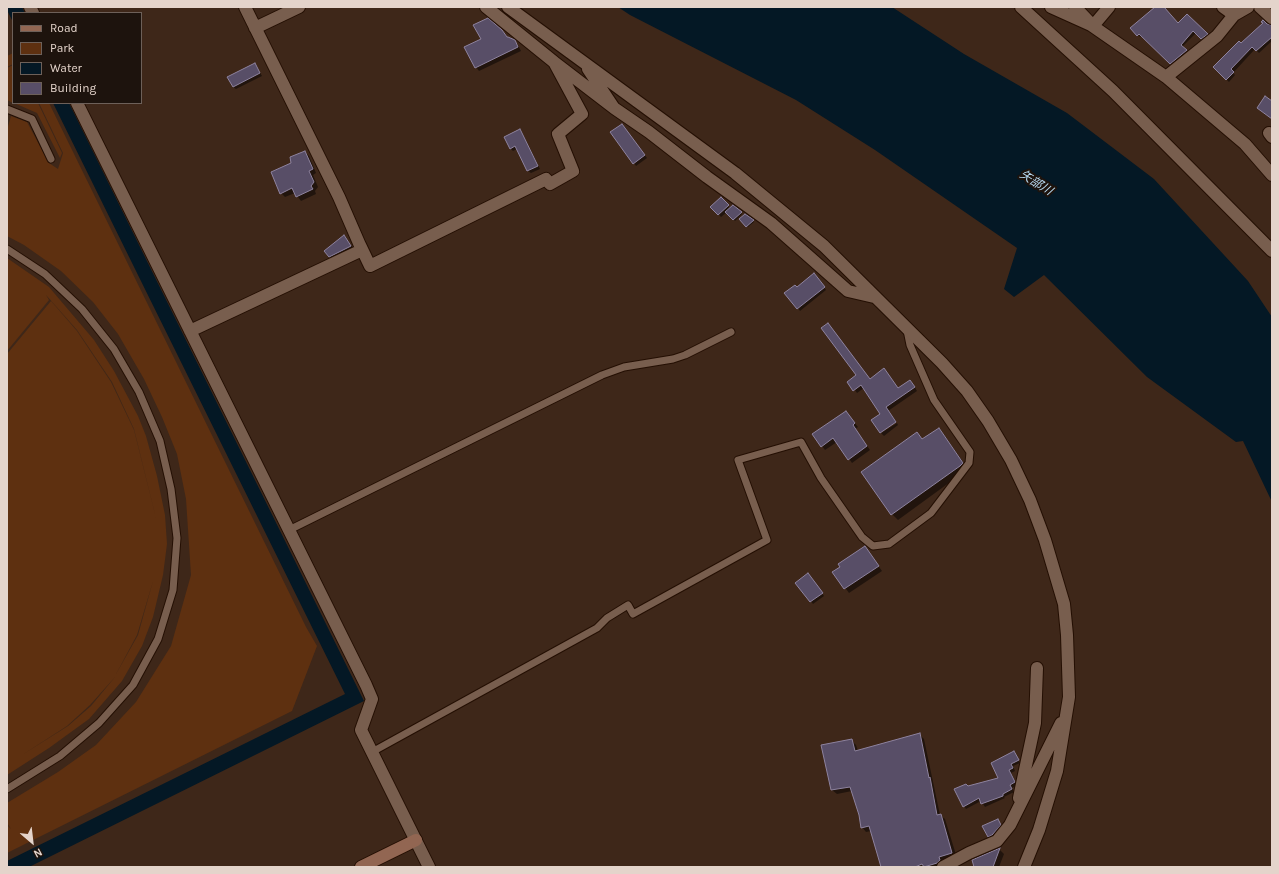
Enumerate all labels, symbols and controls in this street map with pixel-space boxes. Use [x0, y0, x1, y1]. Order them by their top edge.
legend [12, 12, 142, 104]
text: Road [50, 21, 78, 35]
text: Park [50, 41, 74, 55]
text: Water [50, 61, 82, 75]
text: Building [50, 81, 96, 95]
water label: 矢部川 [1017, 167, 1055, 199]
north arrow [12, 822, 52, 862]
text: N [31, 845, 44, 861]

